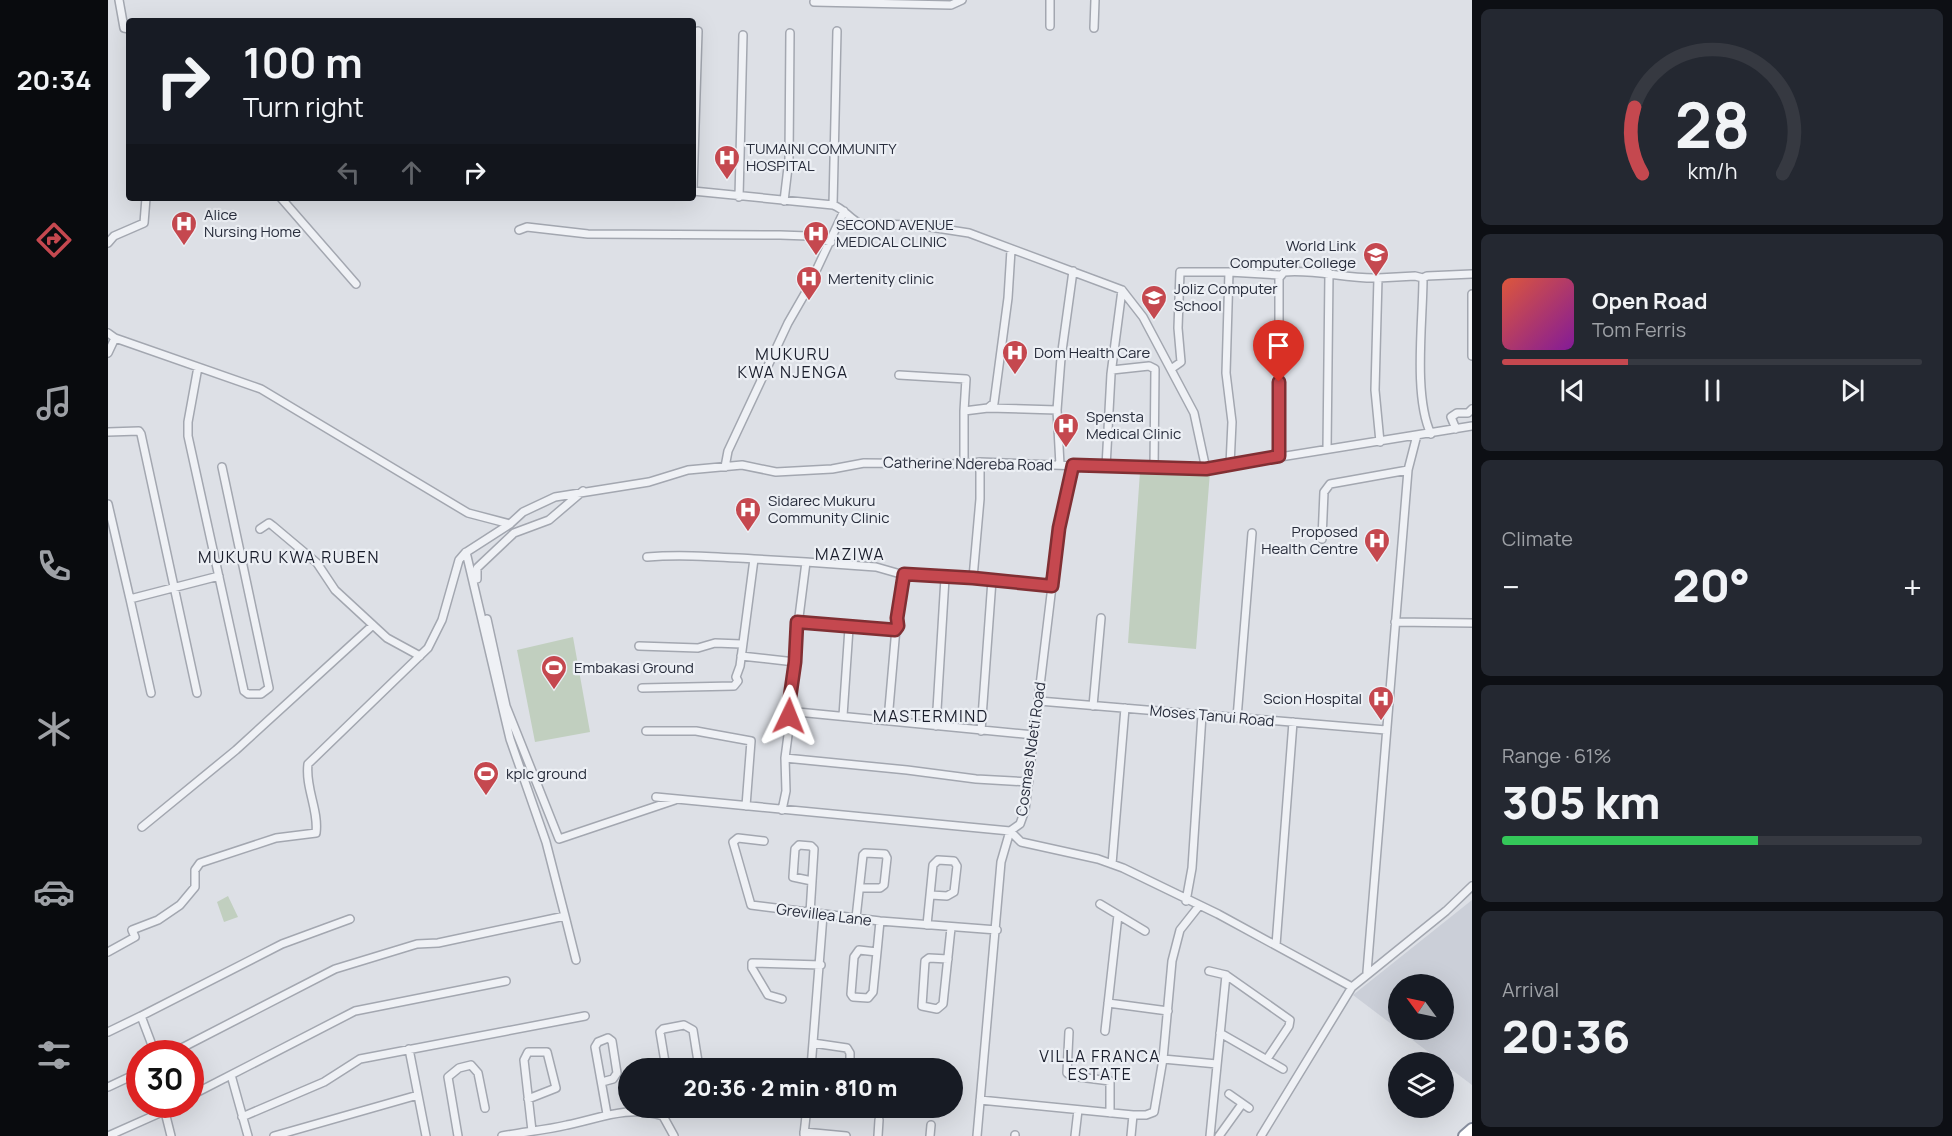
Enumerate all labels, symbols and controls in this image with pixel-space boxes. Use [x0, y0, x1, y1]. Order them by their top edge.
text: 100 m [243, 33, 363, 91]
icon: right [144, 42, 222, 120]
text: 20:34 [16, 61, 92, 98]
text: 28 [1674, 81, 1750, 167]
text: Turn right [243, 88, 364, 125]
place label: TUMAINI COMMUNITY HOSPITAL [746, 138, 897, 176]
hospital icon: TUMAINI COMMUNITY HOSPITAL [712, 143, 742, 181]
icon: left [332, 156, 365, 189]
icon: ahead [395, 156, 428, 189]
icon: right [458, 156, 491, 189]
text: km/h [1687, 157, 1737, 186]
place label: Alice Nursing Home [204, 204, 301, 242]
hospital icon: Alice Nursing Home [169, 209, 199, 247]
place label: SECOND AVENUE MEDICAL CLINIC [836, 214, 954, 252]
icon: directions [33, 219, 75, 261]
hospital icon: SECOND AVENUE MEDICAL CLINIC [801, 219, 831, 257]
place label: World Link Computer College [1230, 235, 1357, 273]
school or university icon: World Link Computer College [1361, 240, 1391, 278]
hospital icon: Mertenity clinic [794, 264, 824, 302]
place label: Mertenity clinic [828, 268, 934, 289]
place label: Joliz Computer School [1174, 278, 1278, 316]
school or university icon: Joliz Computer School [1139, 283, 1169, 321]
text: Open Road [1592, 286, 1707, 316]
text: Tom Ferris [1592, 316, 1686, 343]
pin [1253, 320, 1304, 382]
icon: arrive [1262, 329, 1295, 362]
hospital icon: Dom Health Care [1000, 338, 1030, 376]
place label: Dom Health Care [1034, 342, 1151, 363]
district label: MUKURU KWA NJENGA [737, 343, 849, 383]
icon: previous [1556, 374, 1589, 407]
icon: pause [1696, 374, 1729, 407]
icon: next [1836, 374, 1869, 407]
icon: music [33, 382, 75, 424]
place label: Spensta Medical Clinic [1086, 406, 1181, 444]
hospital icon: Spensta Medical Clinic [1051, 411, 1081, 449]
street label: Catherine Ndereba Road [883, 452, 1053, 475]
place label: Sidarec Mukuru Community Clinic [768, 490, 890, 528]
hospital icon: Sidarec Mukuru Community Clinic [733, 495, 763, 533]
place label: Proposed Health Centre [1261, 521, 1358, 559]
text: Climate [1502, 525, 1573, 552]
hospital icon: Proposed Health Centre [1362, 526, 1392, 564]
district label: MAZIWA [815, 543, 885, 565]
icon: phone [33, 545, 75, 587]
district label: MUKURU KWA RUBEN [198, 546, 380, 568]
text: 20° [1673, 554, 1750, 616]
text: − [1502, 564, 1520, 609]
text: + [1903, 564, 1922, 609]
sports icon: Embakasi Ground [539, 653, 569, 691]
place label: Embakasi Ground [574, 657, 694, 678]
street label: Cosmas Ndeti Road [1011, 680, 1050, 817]
position arrow [757, 684, 821, 748]
hospital icon: Scion Hospital [1366, 684, 1396, 722]
place label: Scion Hospital [1263, 688, 1362, 709]
street label: Moses Tanui Road [1149, 700, 1275, 731]
district label: MASTERMIND [873, 705, 989, 727]
icon: climate [33, 708, 75, 750]
text: Range · 61% [1502, 742, 1612, 769]
sports icon: kplc ground [471, 759, 501, 797]
place label: kplc ground [506, 763, 587, 784]
text: 305 km [1502, 771, 1661, 833]
icon: car [33, 871, 75, 913]
street label: Grevillea Lane [775, 898, 873, 931]
north arrow [1388, 974, 1454, 1040]
map controls [1388, 974, 1454, 1118]
text: Arrival [1502, 976, 1559, 1003]
text: 20:36 [1502, 1005, 1630, 1067]
icon: filters [33, 1034, 75, 1076]
speed limit sign: 30 [126, 1040, 204, 1118]
district label: VILLA FRANCA ESTATE [1039, 1045, 1161, 1085]
button: layers [1388, 1052, 1454, 1118]
text: 20:36 · 2 min · 810 m [684, 1073, 898, 1103]

